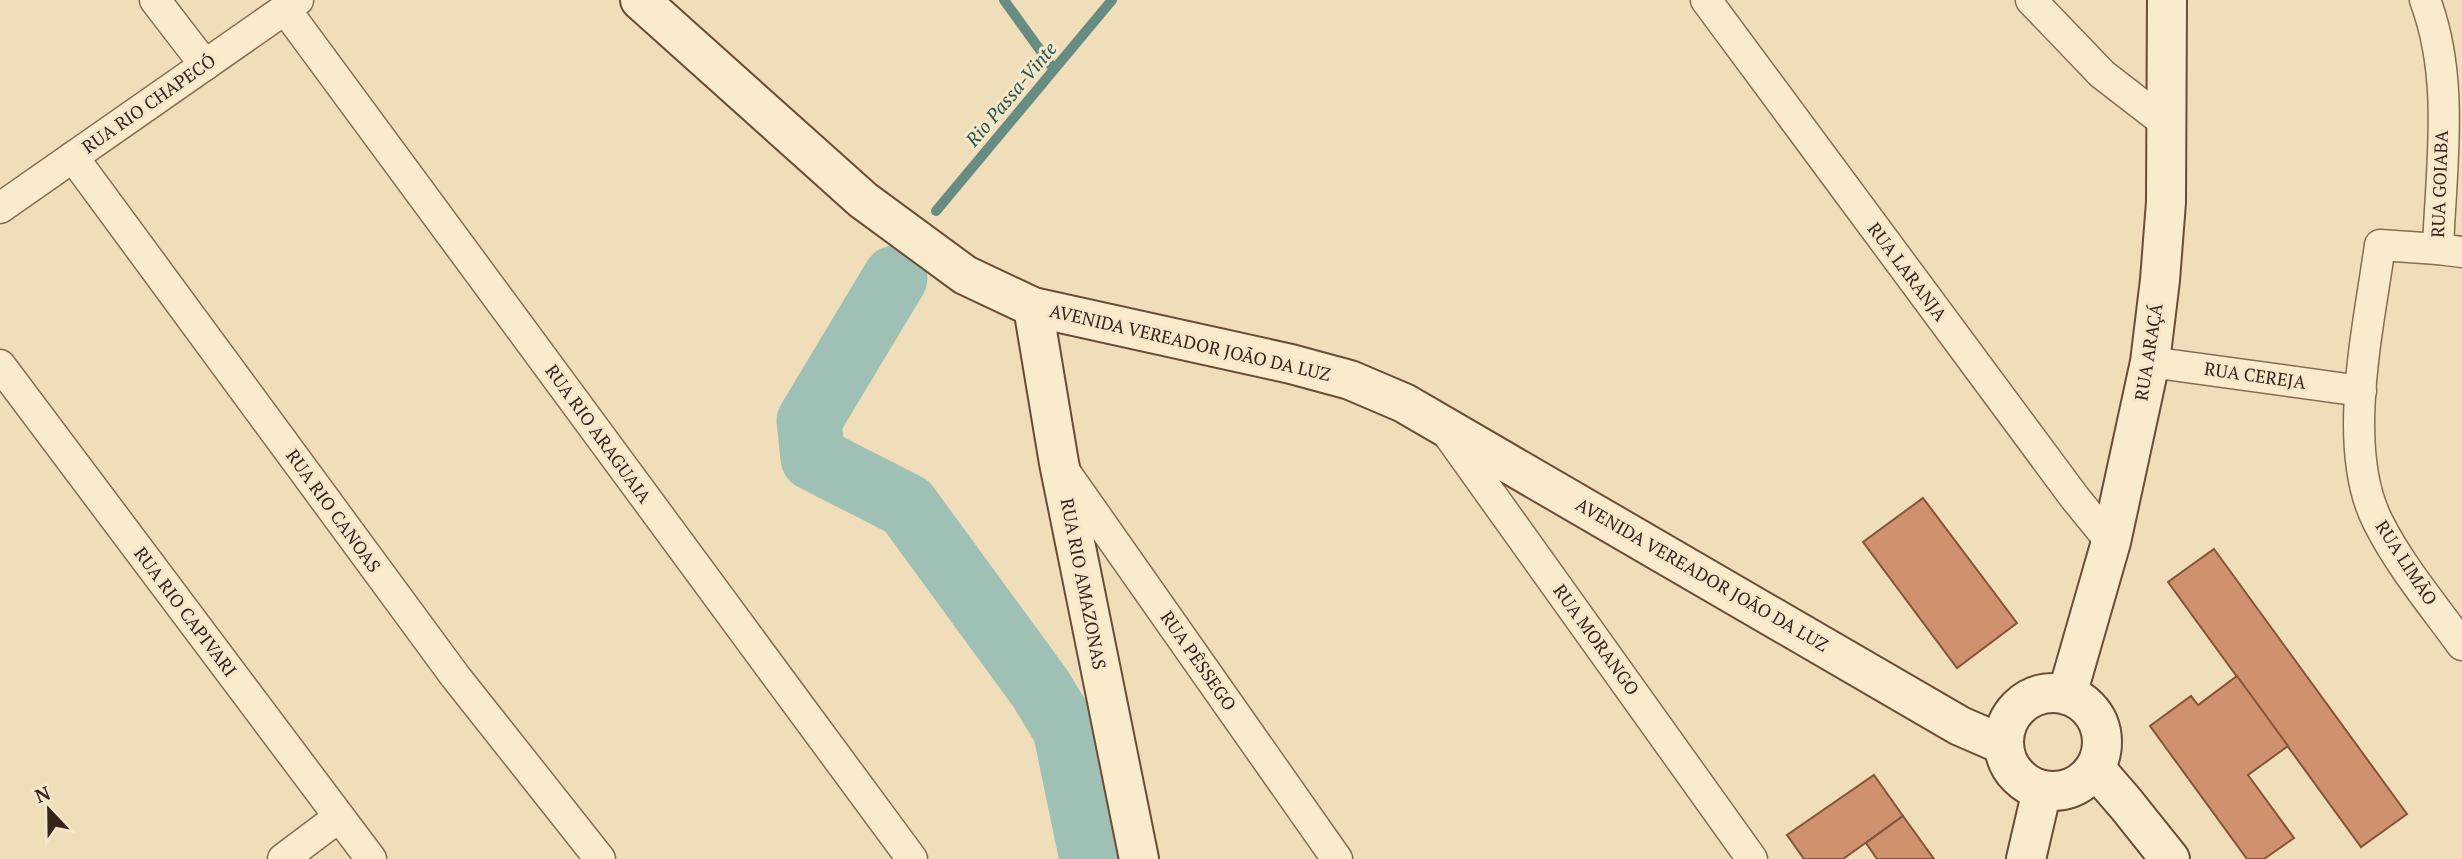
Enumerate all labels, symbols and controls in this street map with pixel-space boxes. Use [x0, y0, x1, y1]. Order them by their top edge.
water label: Rio Passa-Vinte [959, 36, 1062, 152]
street label: RUA RIO CHAPECÓ [77, 48, 220, 158]
street label: RUA GOIABA [2425, 129, 2453, 238]
street label: RUA LARANJA [1863, 217, 1953, 326]
street label: AVENIDA VEREADOR JOÃO DA LUZ [1047, 298, 1333, 386]
street label: RUA ARAÇÁ [2128, 301, 2168, 402]
street label: RUA CEREJA [2203, 356, 2308, 394]
street label: RUA RIO ARAGUAIA [540, 359, 658, 508]
street label: RUA RIO CANOAS [281, 444, 387, 577]
street label: AVENIDA VEREADOR JOÃO DA LUZ [1572, 492, 1833, 656]
street label: RUA RIO AMAZONAS [1056, 496, 1112, 671]
street label: RUA LIMÃO [2371, 516, 2443, 609]
street label: RUA RIO CAPIVARI [129, 542, 242, 681]
street label: RUA MORANGO [1548, 579, 1645, 700]
street label: RUA PÊSSEGO [1156, 606, 1242, 715]
north arrow [14, 775, 84, 845]
text: N [31, 779, 54, 808]

